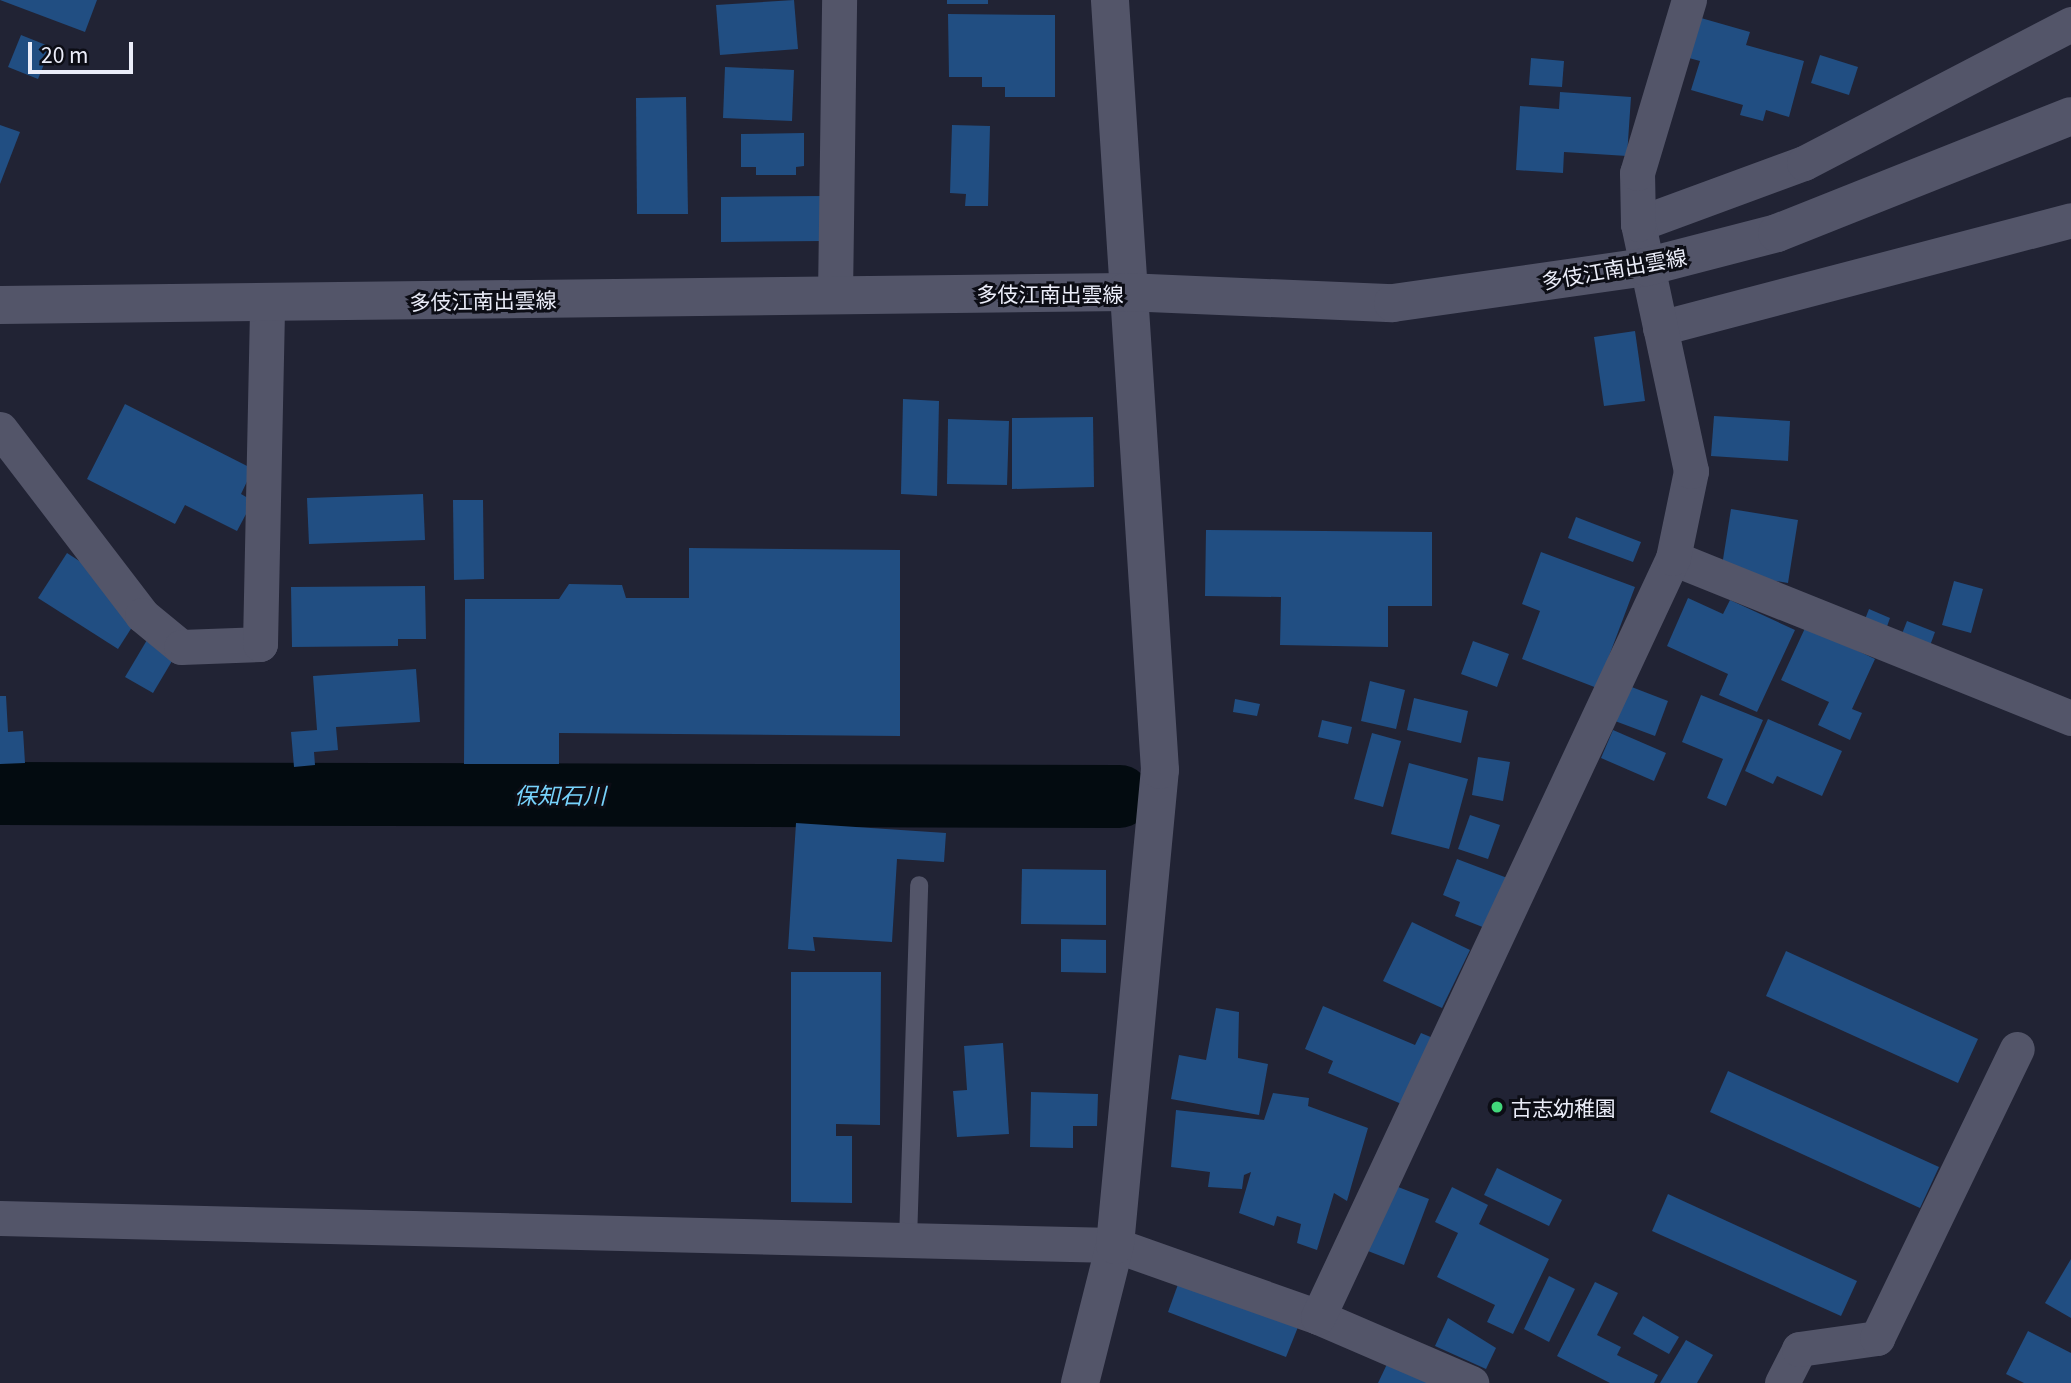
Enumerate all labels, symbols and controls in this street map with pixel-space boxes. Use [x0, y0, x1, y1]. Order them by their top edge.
scale bar [32, 28, 136, 72]
text: 20 m [41, 39, 88, 69]
street label: 多伎江南出雲線 [1539, 243, 1689, 293]
street label: 多伎江南出雲線 [977, 280, 1123, 306]
street label: 多伎江南出雲線 [409, 286, 557, 314]
water label: 保知石川 [514, 780, 606, 808]
place label: 古志幼稚園 [1511, 1094, 1616, 1120]
marker: 古志幼稚園 [1489, 1099, 1505, 1115]

